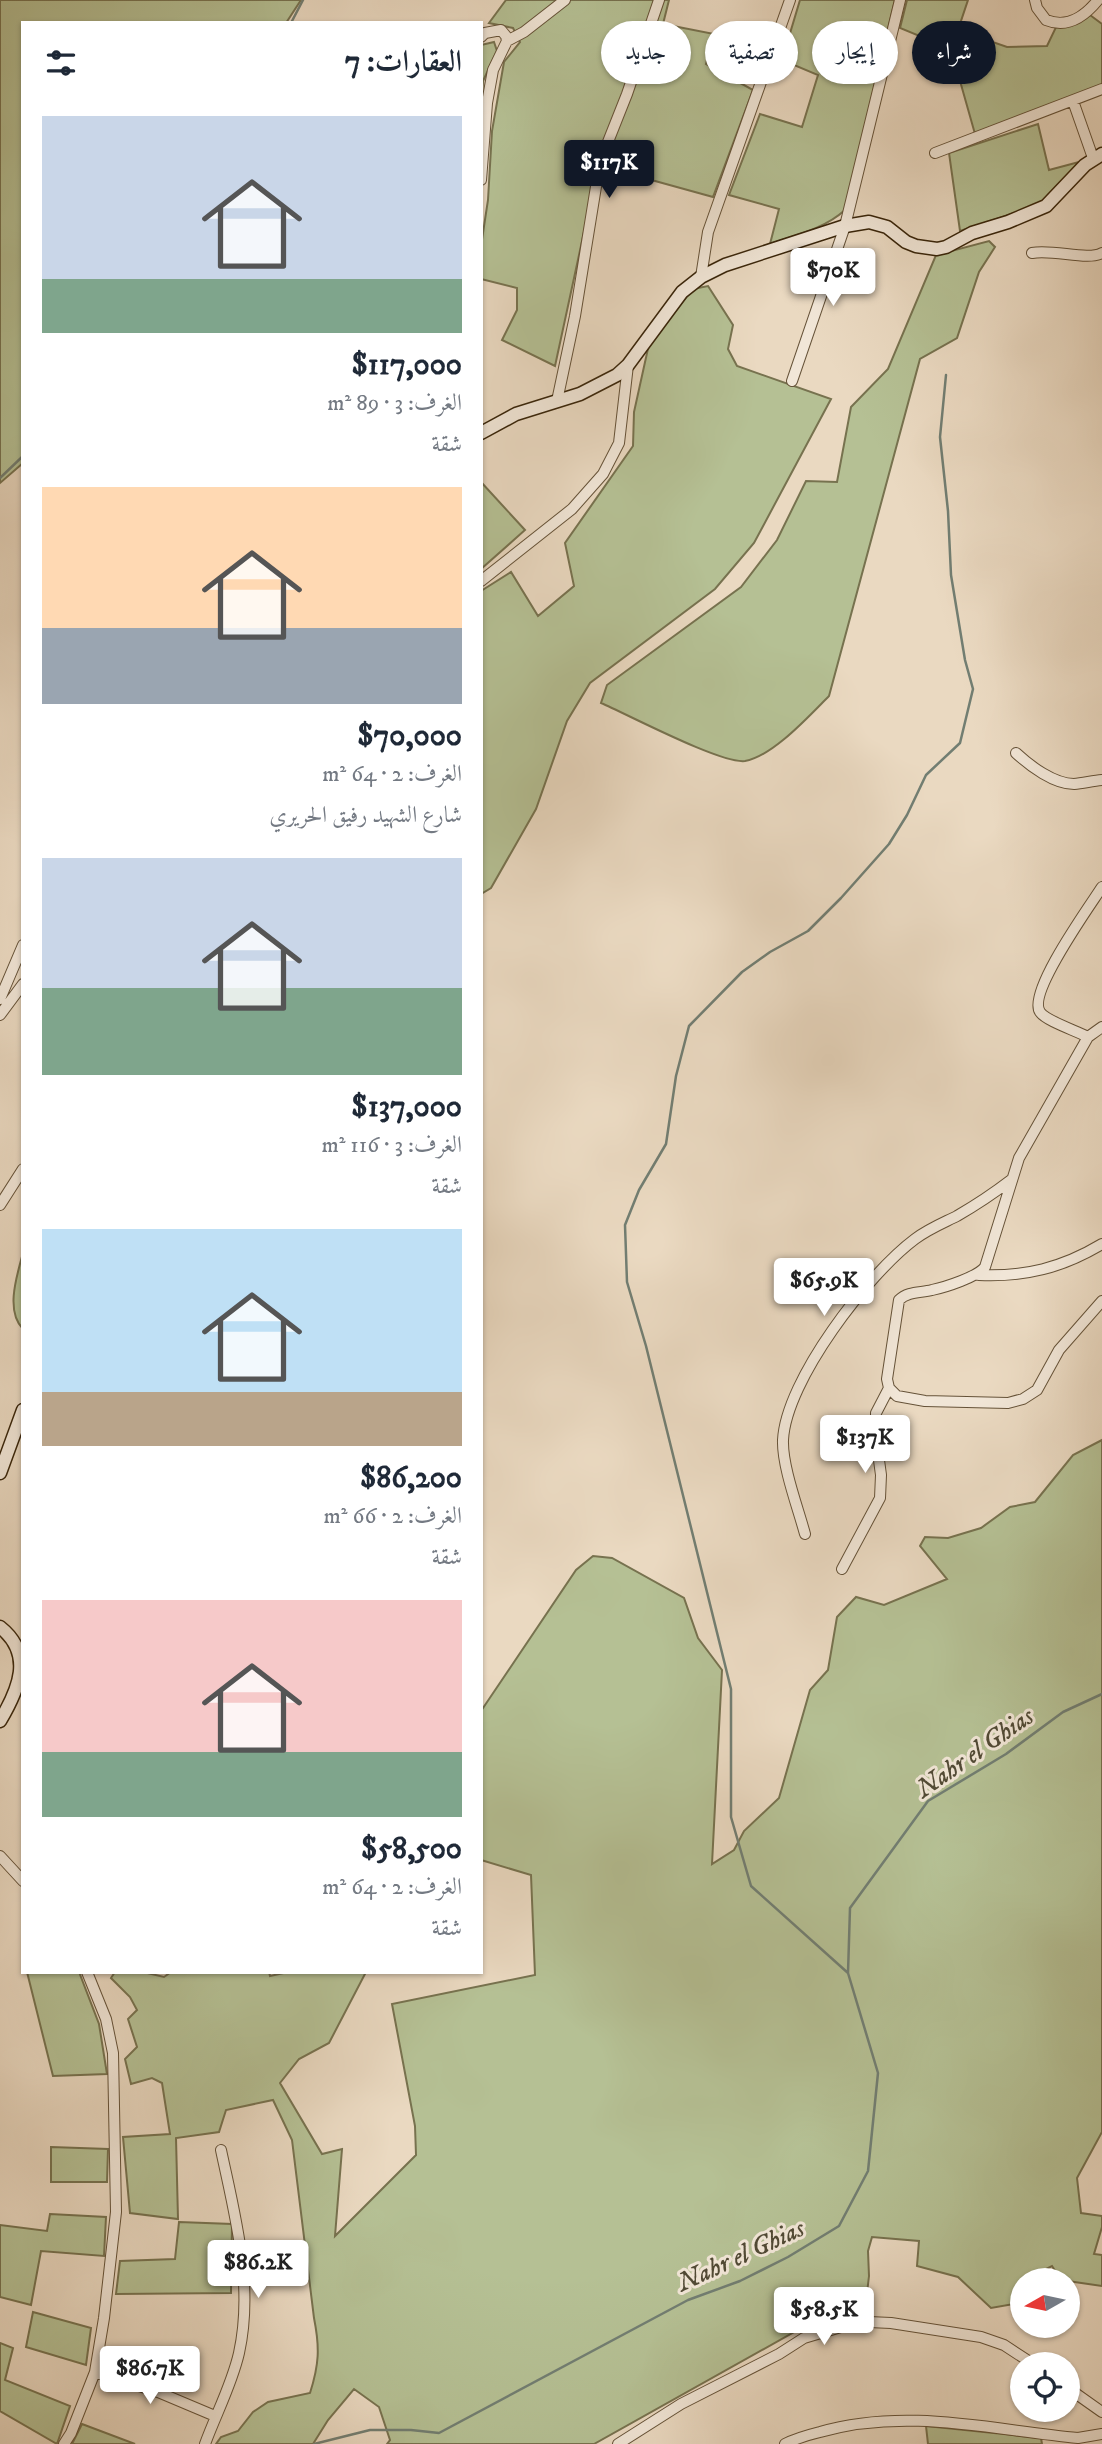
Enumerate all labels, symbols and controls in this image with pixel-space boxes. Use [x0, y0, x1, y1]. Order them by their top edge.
chip: جديد [601, 21, 691, 84]
chip: تصفية [705, 21, 798, 84]
chip: إيجار [812, 21, 898, 84]
chip: شراء [912, 21, 996, 84]
icon: filters [42, 44, 80, 82]
text: العقارات: 7 [345, 44, 462, 81]
pin: $117K [560, 140, 658, 200]
text: $117K [580, 148, 638, 177]
icon: home [189, 161, 315, 287]
pin: $70K [792, 248, 874, 308]
text: $70K [806, 256, 860, 285]
text: $117,000 [351, 347, 462, 384]
text: الغرف: 3 · 89 m² [327, 389, 462, 418]
text: شقة [432, 430, 462, 459]
icon: home [189, 532, 315, 658]
text: $70,000 [357, 718, 462, 755]
text: الغرف: 2 · 64 m² [322, 760, 462, 789]
text: شارع الشهيد رفيق الحريري [269, 801, 462, 830]
icon: home [189, 903, 315, 1029]
text: $137,000 [351, 1089, 462, 1126]
text: الغرف: 3 · 116 m² [321, 1131, 462, 1160]
text: شقة [432, 1172, 462, 1201]
pin: $65.9K [767, 1258, 881, 1318]
text: $65.9K [790, 1266, 858, 1295]
icon: home [189, 1274, 315, 1400]
pin: $137K [816, 1416, 914, 1475]
text: $137K [836, 1423, 894, 1452]
text: $86,200 [360, 1460, 462, 1497]
text: الغرف: 2 · 66 m² [323, 1502, 462, 1531]
text: شقة [432, 1543, 462, 1572]
icon: home [189, 1645, 315, 1771]
water label: Nahr el Ghias [908, 1700, 1041, 1807]
text: $58,500 [361, 1831, 462, 1868]
text: الغرف: 2 · 64 m² [322, 1873, 462, 1902]
text: شقة [432, 1914, 462, 1943]
water label: Nahr el Ghias [670, 2212, 811, 2301]
pin: $86.2K [201, 2240, 315, 2300]
text: $86.2K [224, 2248, 292, 2277]
north arrow [1010, 2268, 1080, 2338]
map controls [1010, 2268, 1080, 2422]
pin: $58.5K [767, 2288, 881, 2347]
text: $58.5K [790, 2295, 858, 2324]
pin: $86.7K [93, 2346, 207, 2406]
button: locate [1010, 2352, 1080, 2422]
text: $86.7K [116, 2354, 184, 2383]

